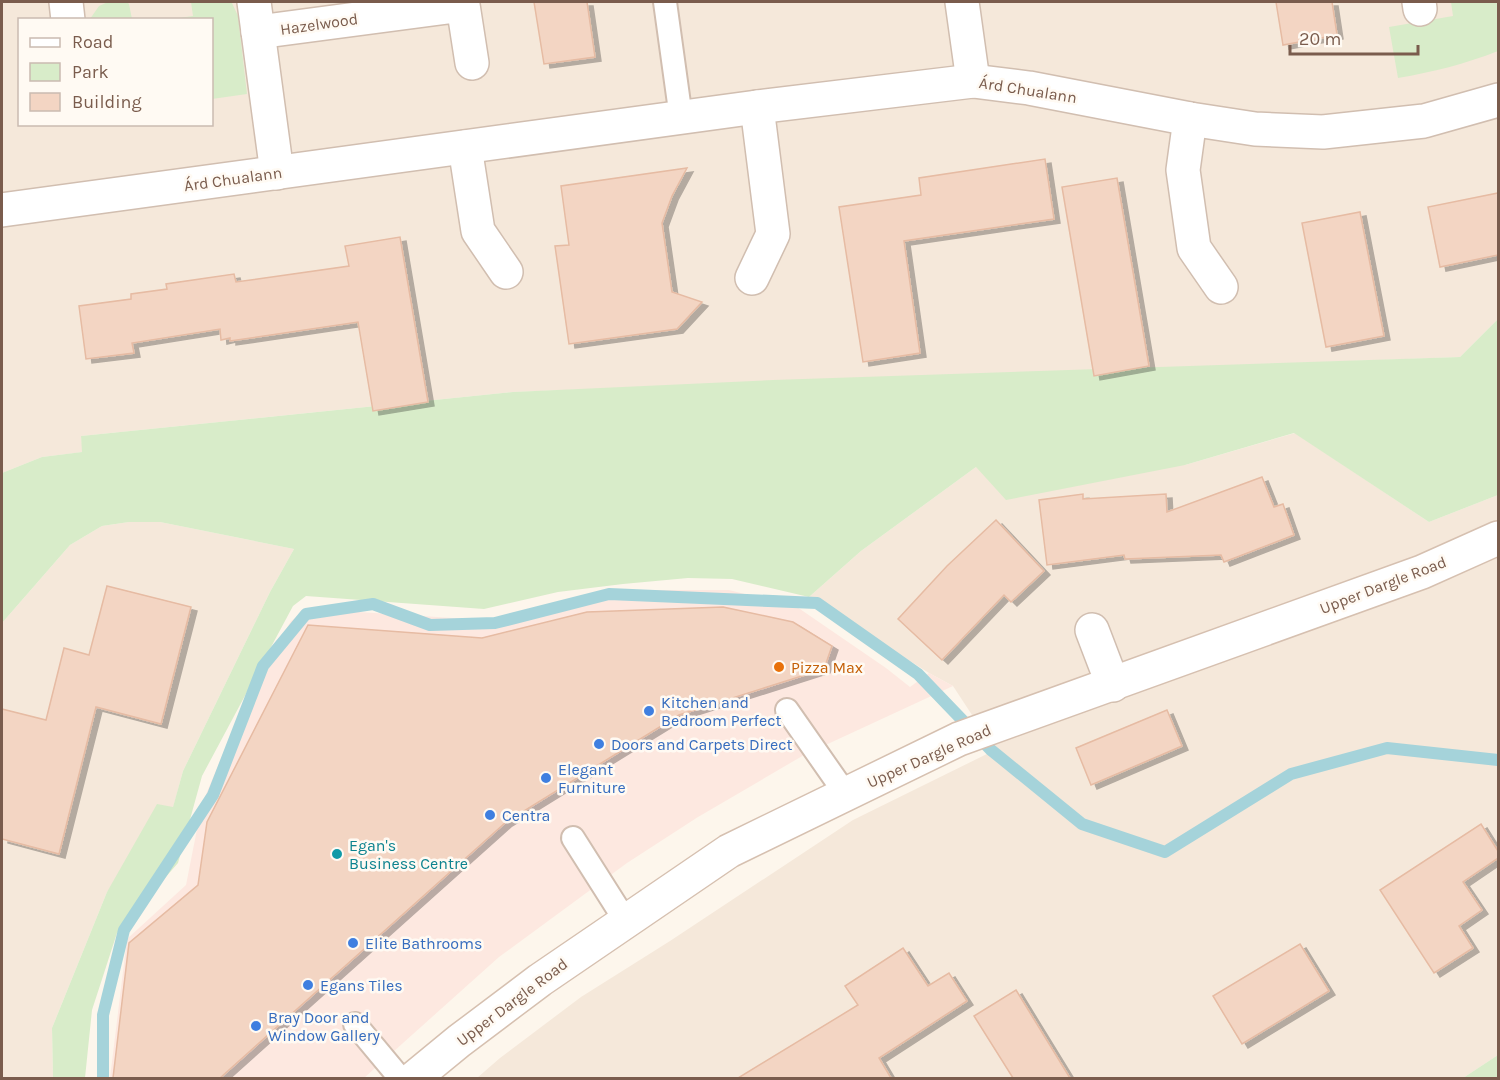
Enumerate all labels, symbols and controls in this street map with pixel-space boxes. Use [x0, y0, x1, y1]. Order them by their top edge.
street label: Hazelwood [279, 9, 359, 39]
legend [18, 18, 213, 126]
scale bar [1290, 18, 1418, 56]
text: 20 m [1299, 28, 1341, 50]
text: Road [72, 31, 113, 53]
text: Park [72, 61, 109, 83]
street label: Árd Chualann [978, 73, 1078, 107]
text: Building [72, 91, 142, 113]
street label: Árd Chualann [183, 163, 283, 195]
street label: Upper Dargle Road [1317, 552, 1449, 618]
place label: Pizza Max [791, 658, 863, 677]
marker: Pizza Max [772, 660, 786, 674]
place label: Kitchen and Bedroom Perfect [661, 693, 782, 730]
marker: Kitchen and Bedroom Perfect [642, 704, 656, 718]
street label: Upper Dargle Road [864, 720, 994, 792]
place label: Doors and Carpets Direct [611, 735, 793, 754]
marker: Doors and Carpets Direct [592, 737, 606, 751]
place label: Elegant Furniture [558, 760, 626, 797]
marker: Elegant Furniture [539, 771, 553, 785]
place label: Centra [502, 806, 550, 825]
marker: Centra [483, 808, 497, 822]
place label: Egan's Business Centre [349, 836, 468, 873]
marker: Egan's Business Centre [330, 847, 344, 861]
place label: Elite Bathrooms [365, 934, 482, 953]
marker: Elite Bathrooms [346, 936, 360, 950]
street label: Upper Dargle Road [453, 954, 571, 1050]
place label: Egans Tiles [320, 976, 403, 995]
marker: Egans Tiles [301, 978, 315, 992]
place label: Bray Door and Window Gallery [268, 1008, 380, 1045]
marker: Bray Door and Window Gallery [249, 1019, 263, 1033]

